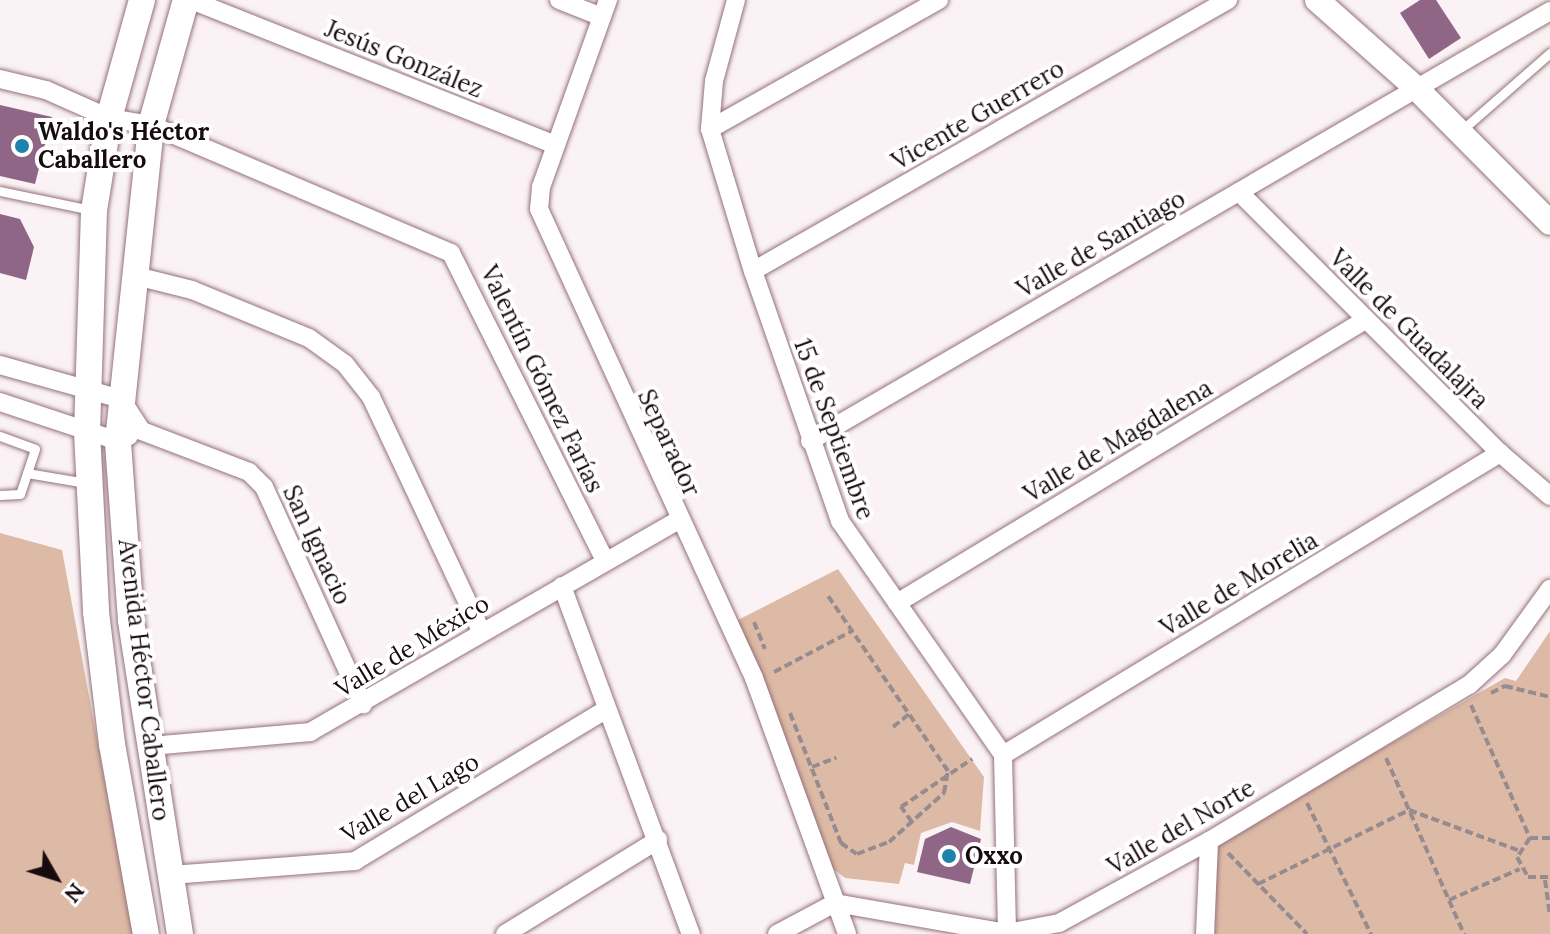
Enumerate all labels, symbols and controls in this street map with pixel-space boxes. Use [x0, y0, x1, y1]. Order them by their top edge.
street label: Jesús González [321, 14, 487, 104]
street label: Vicente Guerrero [887, 54, 1069, 176]
place label: Waldo's Héctor Caballero [38, 118, 209, 174]
marker: Waldo's Héctor Caballero [13, 137, 31, 155]
street label: Valle de Santiago [1012, 184, 1190, 304]
street label: Valle de Guadalajra [1324, 244, 1494, 414]
street label: Valentín Gómez Farías [475, 261, 609, 497]
street label: 15 de Septiembre [788, 335, 880, 523]
street label: Valle de Magdalena [1019, 373, 1217, 509]
street label: Separador [632, 385, 706, 501]
street label: San Ignacio [277, 481, 357, 609]
street label: Valle de Morelia [1155, 526, 1323, 642]
street label: Avenida Héctor Caballero [112, 538, 176, 822]
street label: Valle de México [330, 589, 494, 703]
street label: Valle del Lago [336, 747, 484, 849]
street label: Valle del Norte [1102, 773, 1260, 881]
north arrow [16, 838, 96, 918]
place label: Oxxo [965, 842, 1023, 870]
marker: Oxxo [940, 847, 958, 865]
text: N [58, 878, 91, 909]

